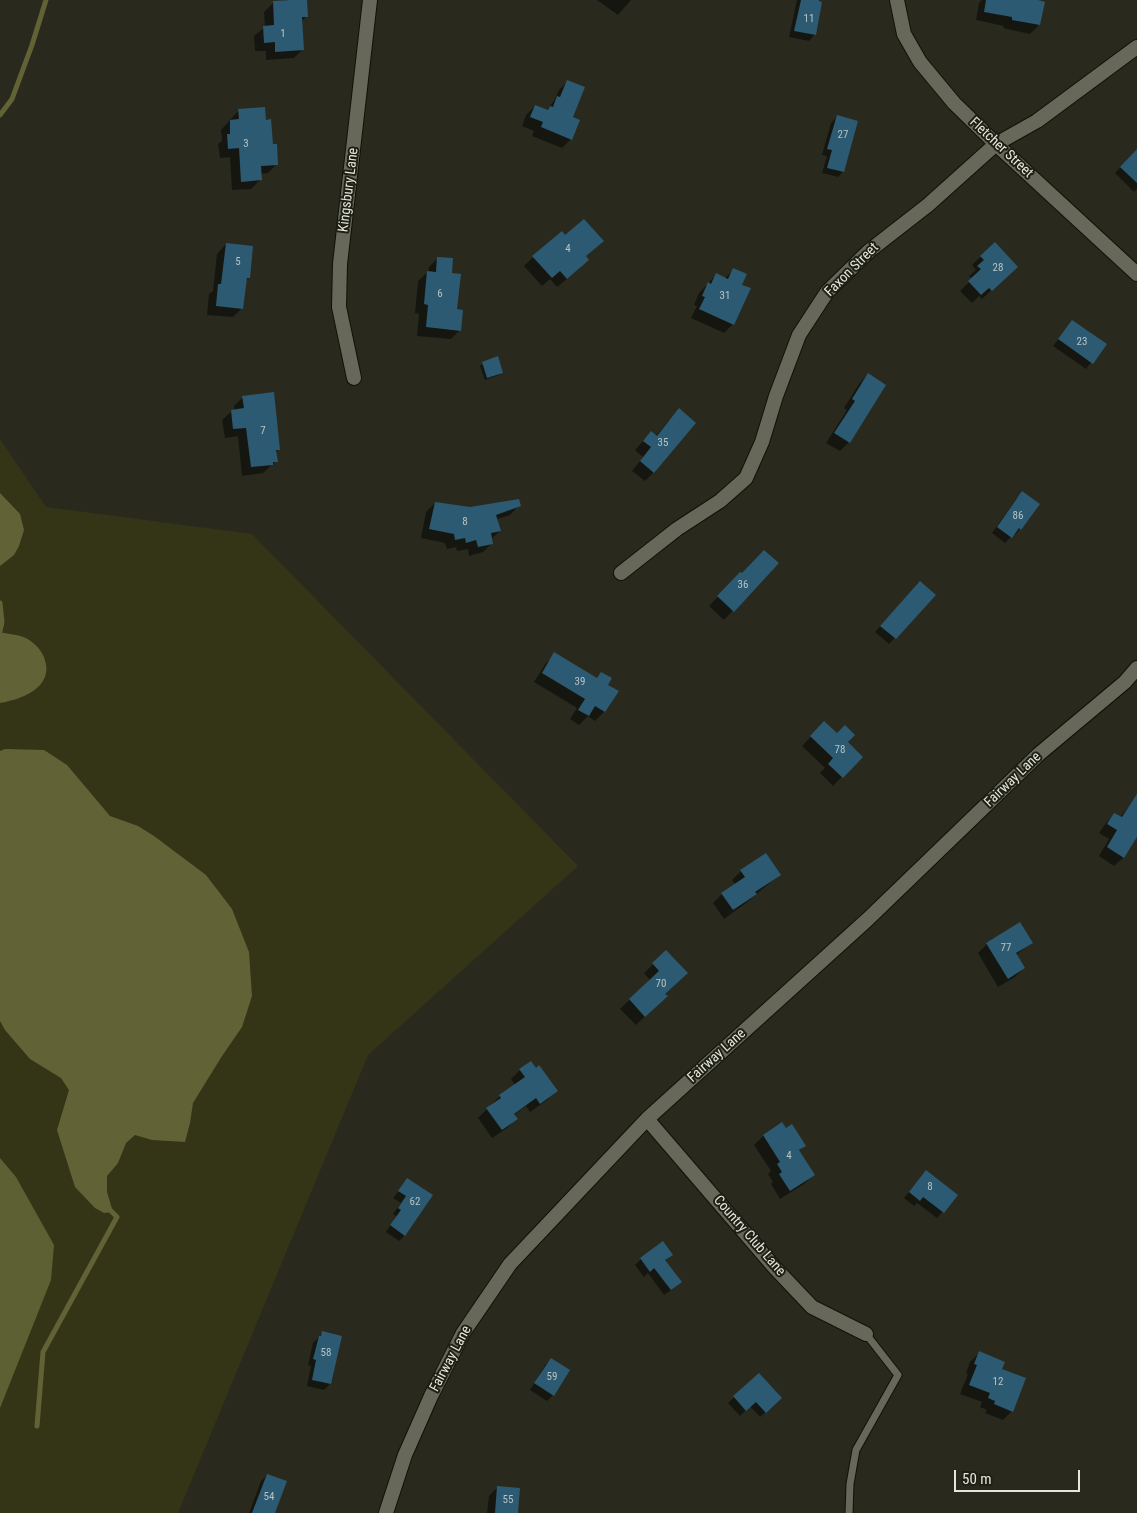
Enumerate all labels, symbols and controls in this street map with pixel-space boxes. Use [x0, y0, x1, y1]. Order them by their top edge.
house number: 11 [804, 12, 814, 26]
house number: 1 [280, 27, 286, 41]
street label: Fletcher Street [966, 114, 1036, 182]
house number: 27 [838, 128, 848, 142]
house number: 3 [243, 137, 249, 151]
street label: Kingsbury Lane [335, 147, 363, 233]
street label: Faxon Street [822, 240, 882, 300]
house number: 4 [565, 242, 571, 256]
house number: 5 [235, 255, 241, 269]
house number: 28 [993, 261, 1003, 275]
house number: 6 [437, 287, 443, 301]
house number: 31 [720, 289, 730, 303]
house number: 23 [1077, 335, 1087, 349]
house number: 7 [260, 424, 266, 438]
house number: 35 [658, 436, 668, 450]
house number: 86 [1013, 509, 1023, 523]
house number: 8 [462, 515, 468, 529]
house number: 36 [738, 578, 748, 592]
house number: 39 [575, 675, 585, 689]
house number: 78 [835, 743, 845, 757]
street label: Fairway Lane [981, 749, 1045, 811]
house number: 77 [1001, 941, 1011, 955]
house number: 70 [656, 977, 666, 991]
street label: Fairway Lane [685, 1026, 749, 1086]
house number: 4 [786, 1149, 792, 1163]
house number: 8 [927, 1180, 933, 1194]
street label: Country Club Lane [710, 1192, 788, 1280]
house number: 62 [410, 1195, 420, 1209]
street label: Fairway Lane [427, 1323, 475, 1395]
house number: 58 [321, 1346, 331, 1360]
house number: 59 [547, 1370, 557, 1384]
house number: 12 [993, 1375, 1003, 1389]
scale bar [957, 1460, 1083, 1492]
text: 50 m [962, 1470, 992, 1488]
house number: 54 [264, 1490, 274, 1504]
house number: 55 [503, 1493, 513, 1507]

